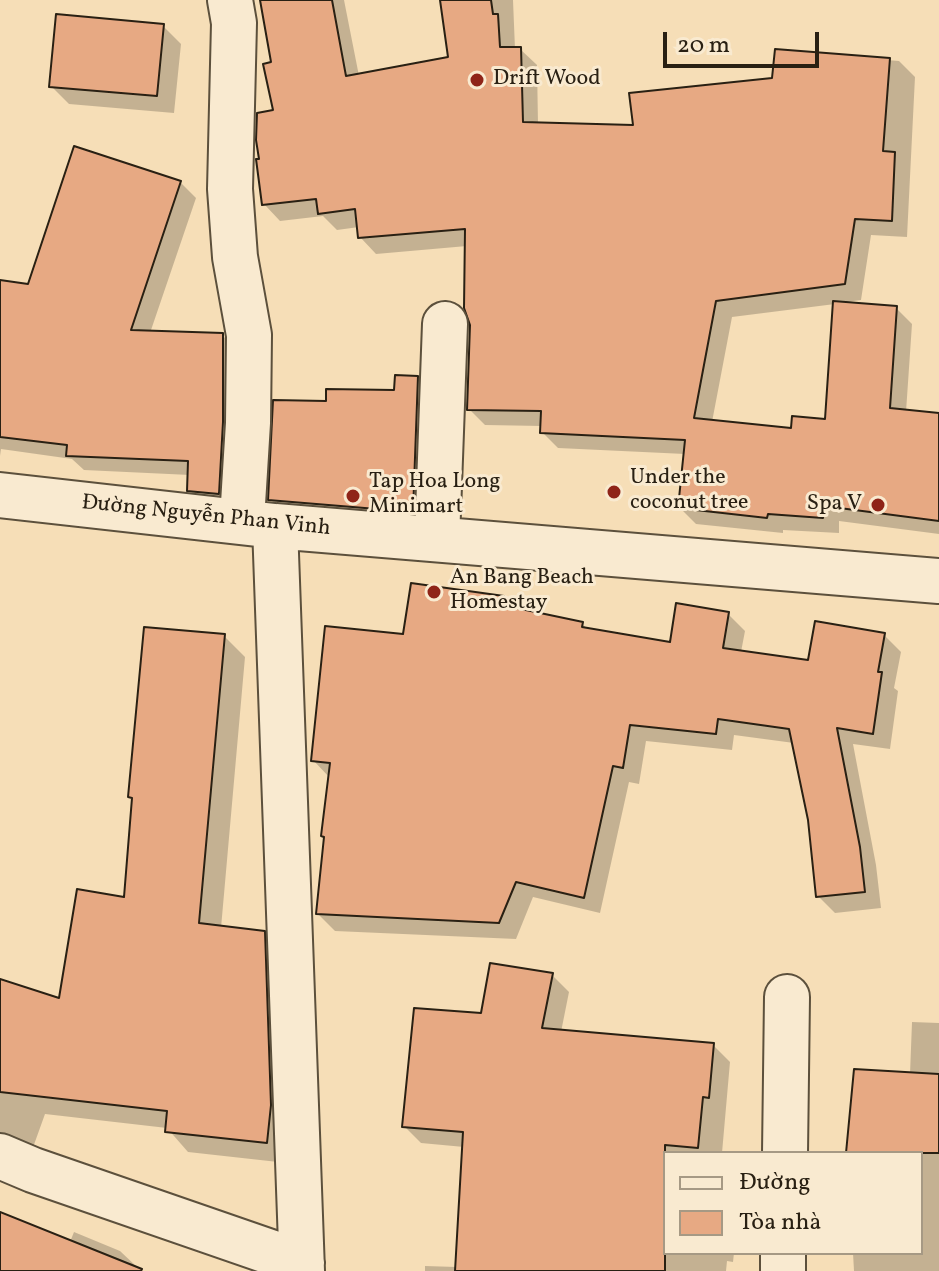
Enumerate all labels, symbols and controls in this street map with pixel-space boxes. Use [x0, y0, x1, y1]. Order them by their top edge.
scale bar [667, 16, 823, 66]
text: 20 m [677, 29, 730, 63]
place label: Drift Wood [493, 67, 601, 93]
marker: Drift Wood [468, 71, 486, 89]
place label: Under the coconut tree [630, 466, 749, 518]
place label: Tap Hoa Long Minimart [369, 470, 501, 522]
marker: Under the coconut tree [605, 483, 623, 501]
marker: Tap Hoa Long Minimart [344, 487, 362, 505]
street label: Đường Nguyễn Phan Vinh [80, 491, 332, 543]
place label: Spa V [807, 492, 862, 518]
marker: Spa V [869, 496, 887, 514]
place label: An Bang Beach Homestay [450, 566, 594, 618]
marker: An Bang Beach Homestay [425, 583, 443, 601]
legend [663, 1151, 923, 1255]
text: Đường [739, 1166, 811, 1200]
text: Tòa nhà [739, 1206, 821, 1240]

